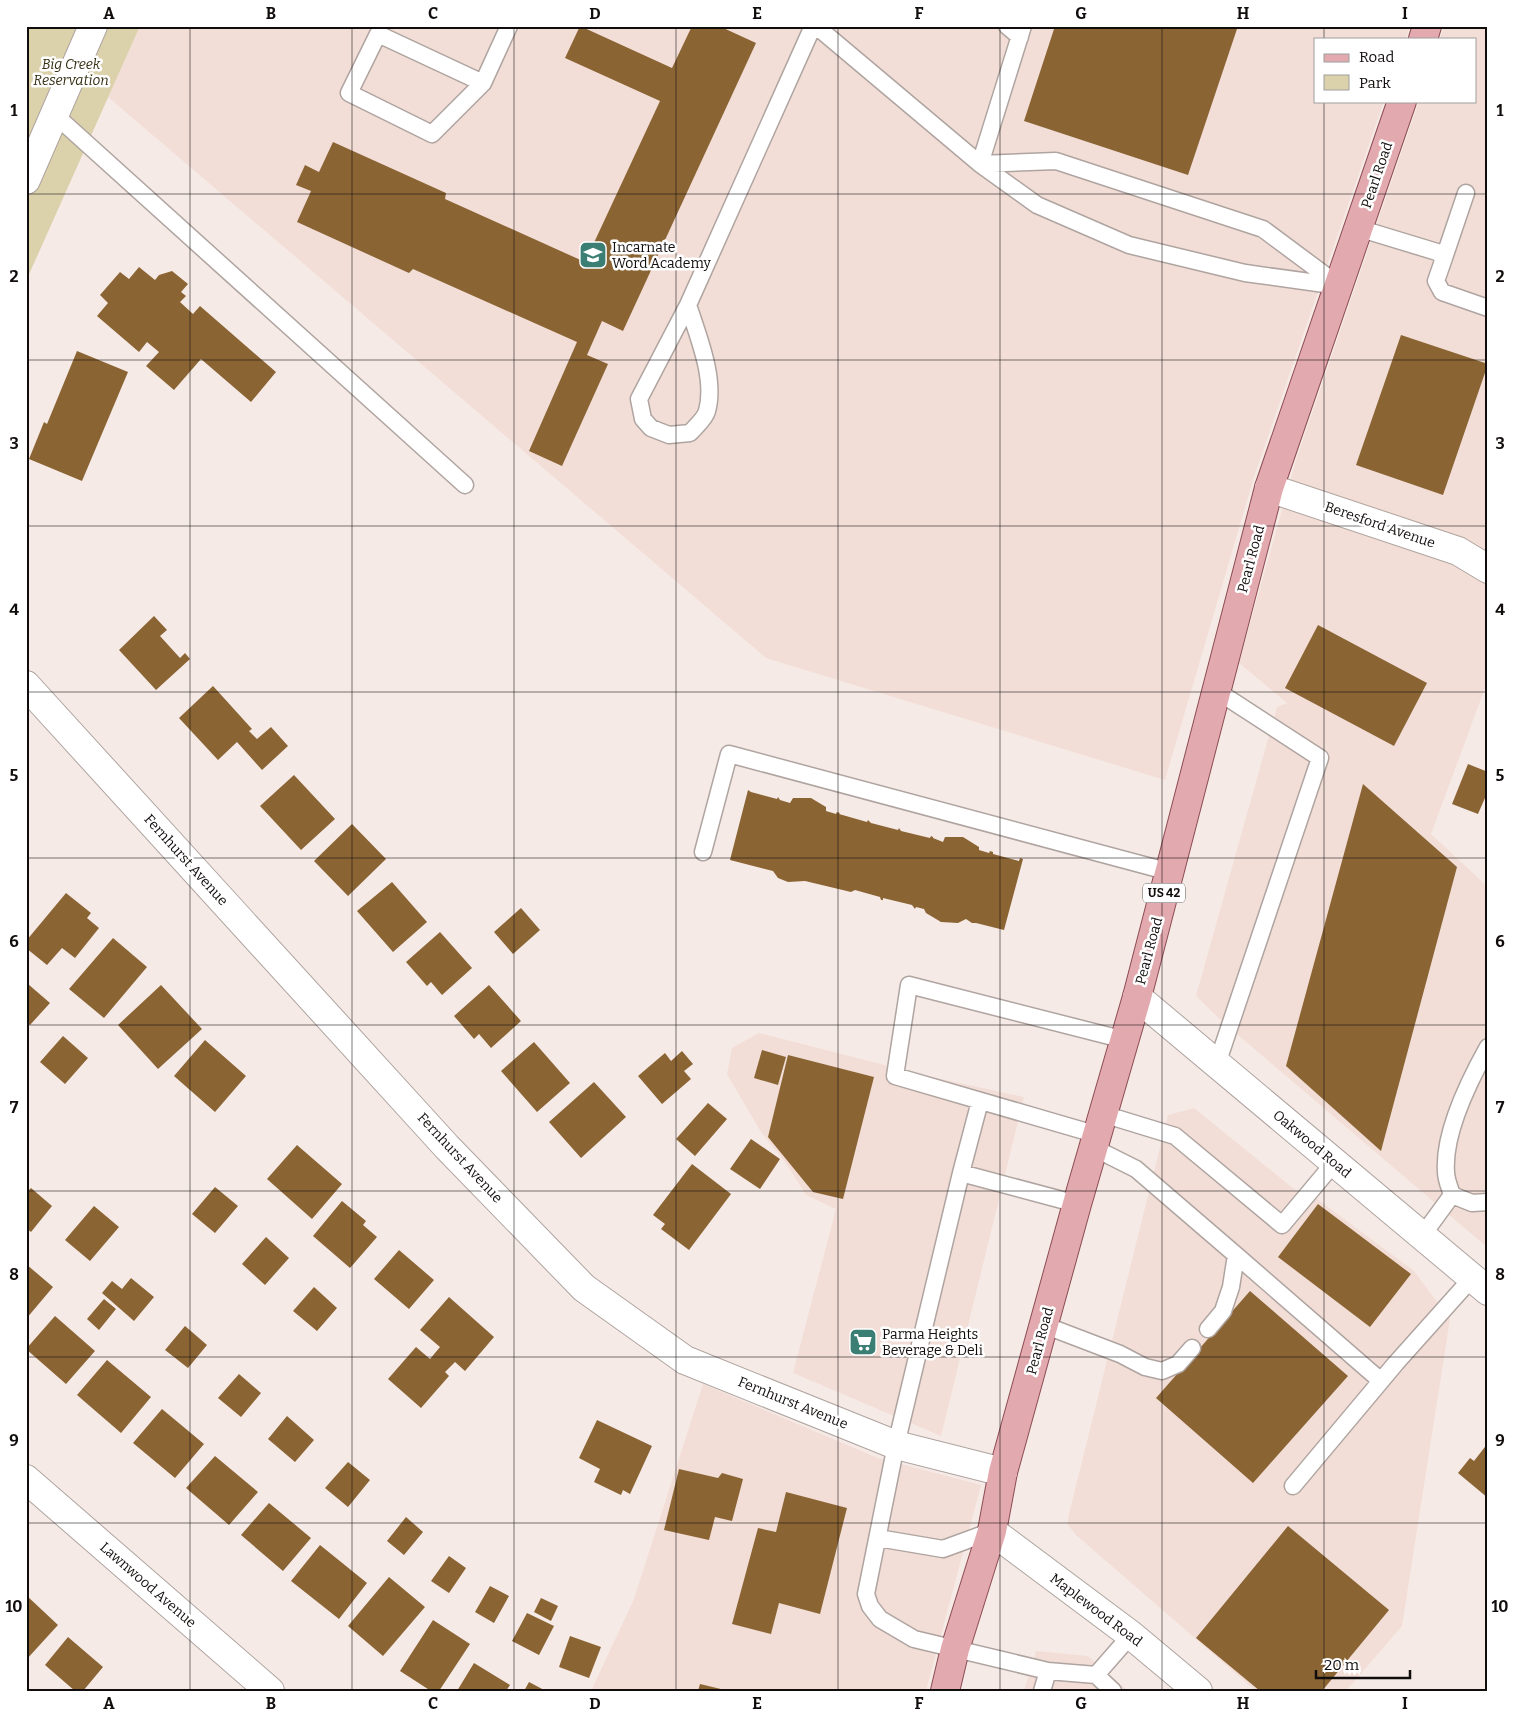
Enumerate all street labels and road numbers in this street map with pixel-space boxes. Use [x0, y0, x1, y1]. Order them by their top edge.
street label: Pearl Road [1358, 140, 1396, 210]
street label: Beresford Avenue [1323, 498, 1437, 552]
street label: Pearl Road [1234, 523, 1268, 595]
street label: Fernhurst Avenue [141, 811, 231, 909]
road number: US 42 [1143, 884, 1185, 902]
street label: Pearl Road [1132, 915, 1166, 987]
street label: Oakwood Road [1270, 1106, 1354, 1182]
street label: Fernhurst Avenue [414, 1109, 506, 1207]
street label: Pearl Road [1023, 1305, 1057, 1377]
street label: Fernhurst Avenue [736, 1373, 850, 1433]
street label: Lawnwood Avenue [96, 1539, 200, 1631]
street label: Maplewood Road [1047, 1570, 1145, 1650]

